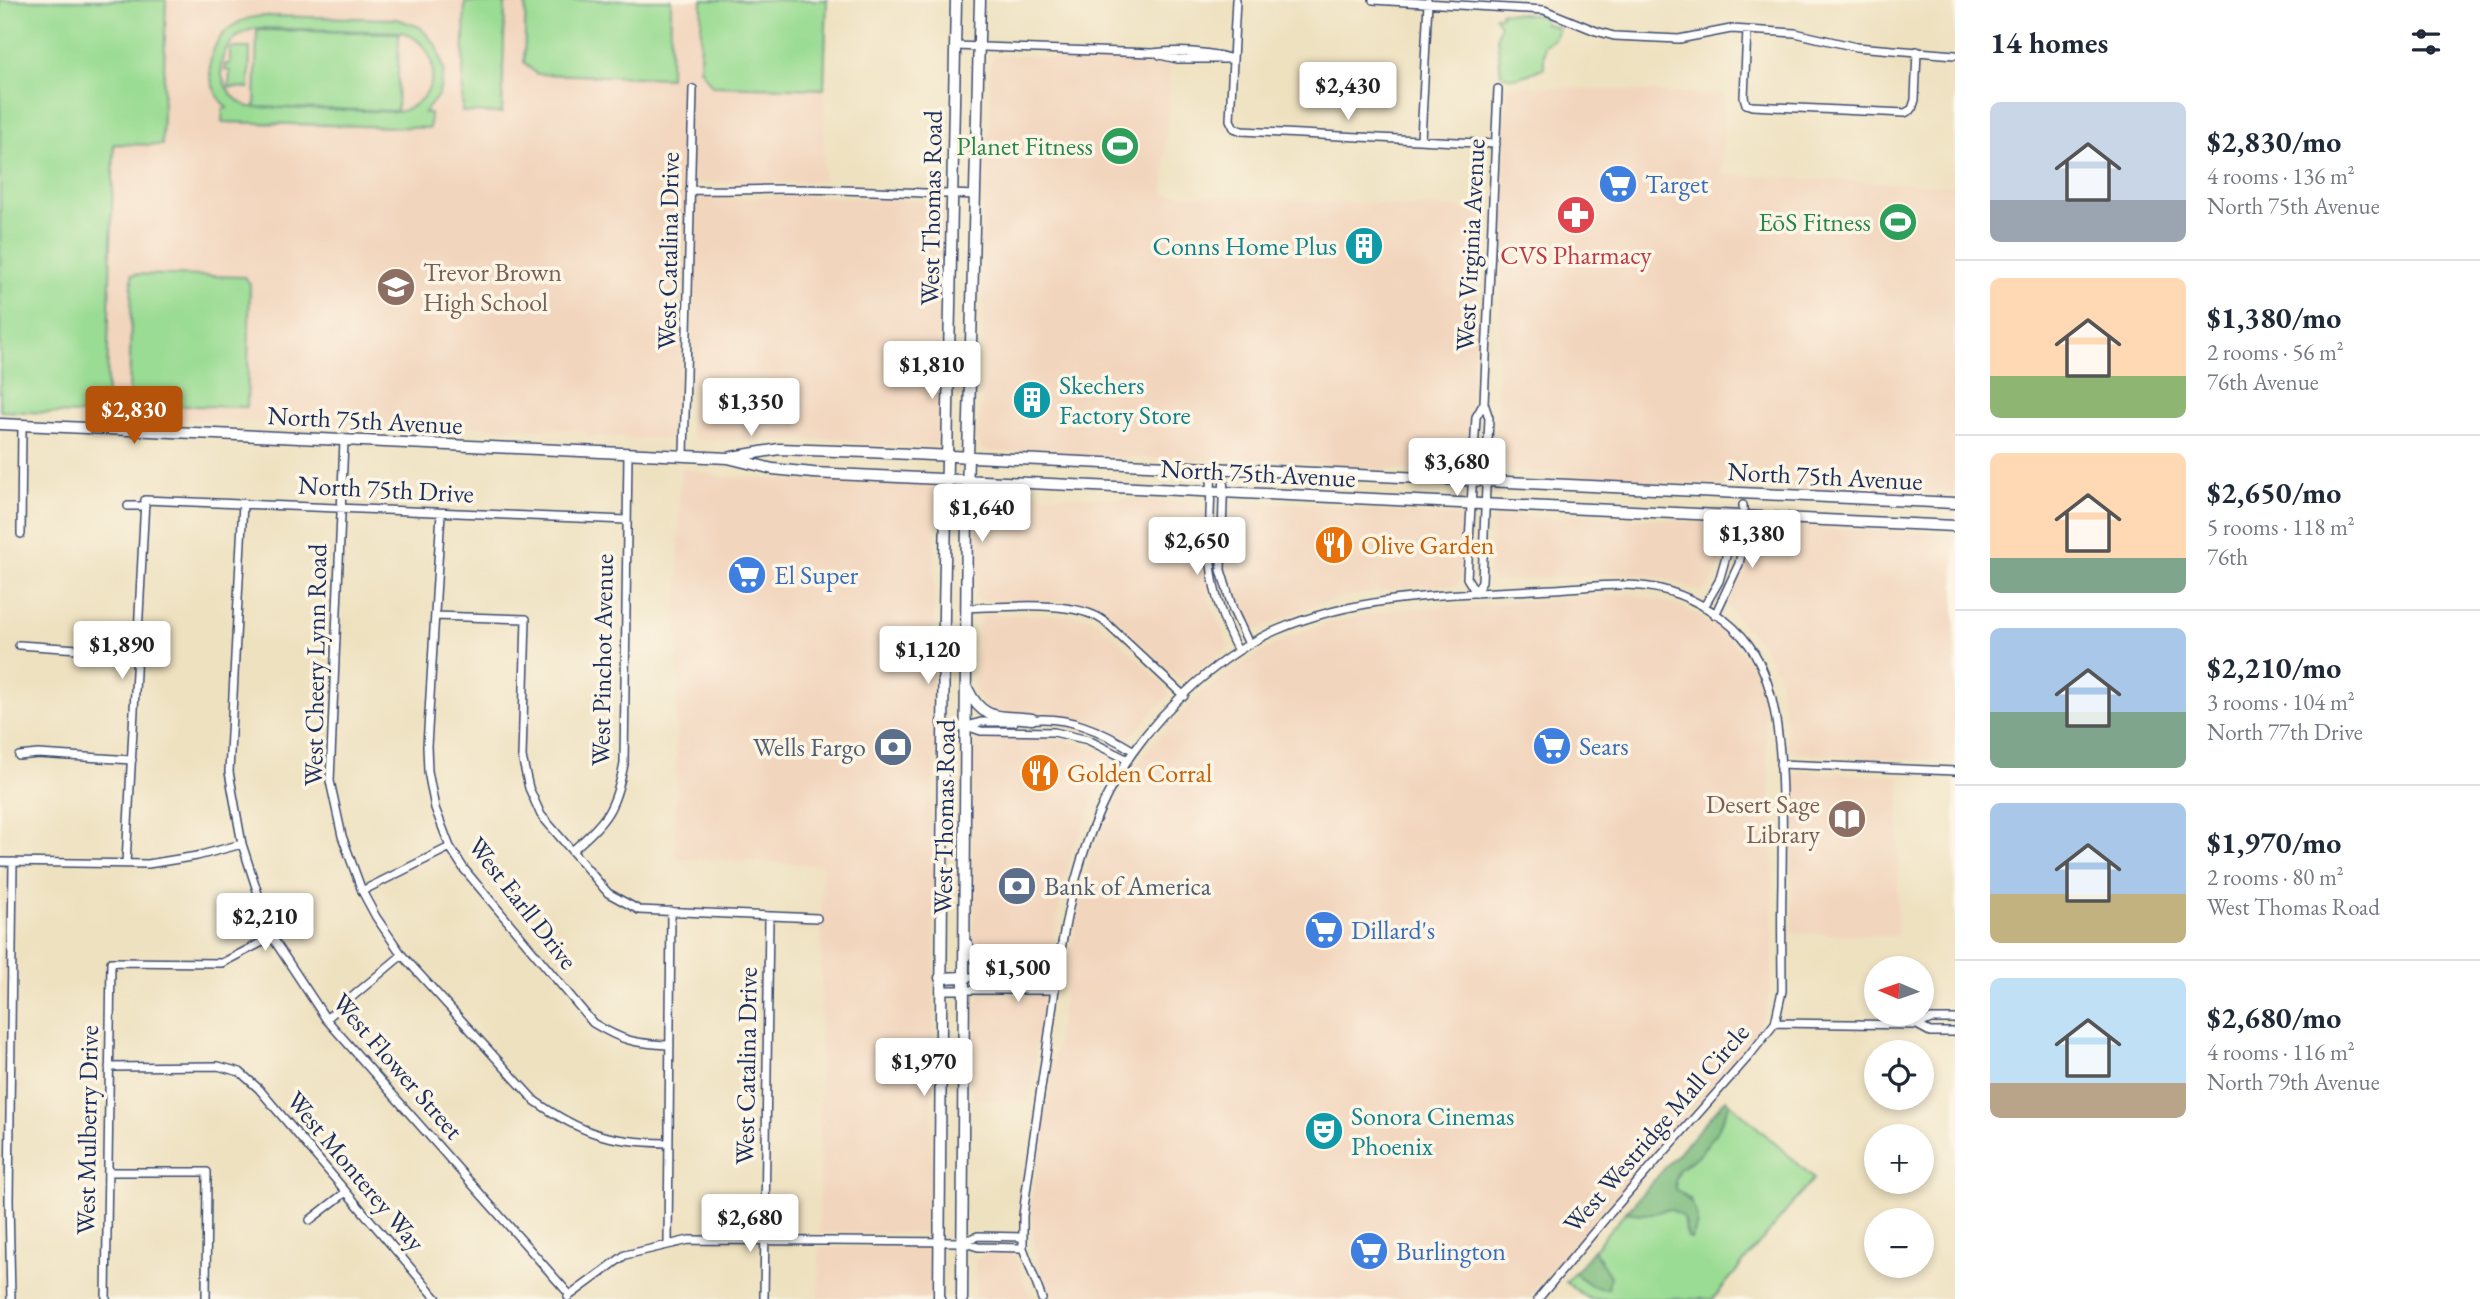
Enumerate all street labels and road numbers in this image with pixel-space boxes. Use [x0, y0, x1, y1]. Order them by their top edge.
street label: West Thomas Road [912, 109, 950, 306]
street label: West Virginia Avenue [1447, 138, 1493, 352]
street label: West Catalina Drive [649, 152, 687, 350]
street label: North 75th Avenue [267, 398, 463, 442]
street label: North 75th Avenue [1160, 451, 1356, 495]
street label: North 75th Avenue [1727, 454, 1923, 498]
street label: North 75th Drive [297, 467, 475, 511]
street label: West Cheery Lynn Road [296, 543, 334, 787]
street label: West Pinchot Avenue [583, 554, 621, 766]
street label: West Thomas Road [925, 718, 963, 915]
street label: West Earll Drive [461, 830, 585, 976]
street label: West Catalina Drive [727, 967, 765, 1165]
street label: West Flower Street [325, 986, 471, 1146]
street label: West Westridge Mall Circle [1555, 1016, 1757, 1240]
street label: West Mulberry Drive [68, 1025, 106, 1235]
street label: West Monterey Way [279, 1084, 433, 1259]

